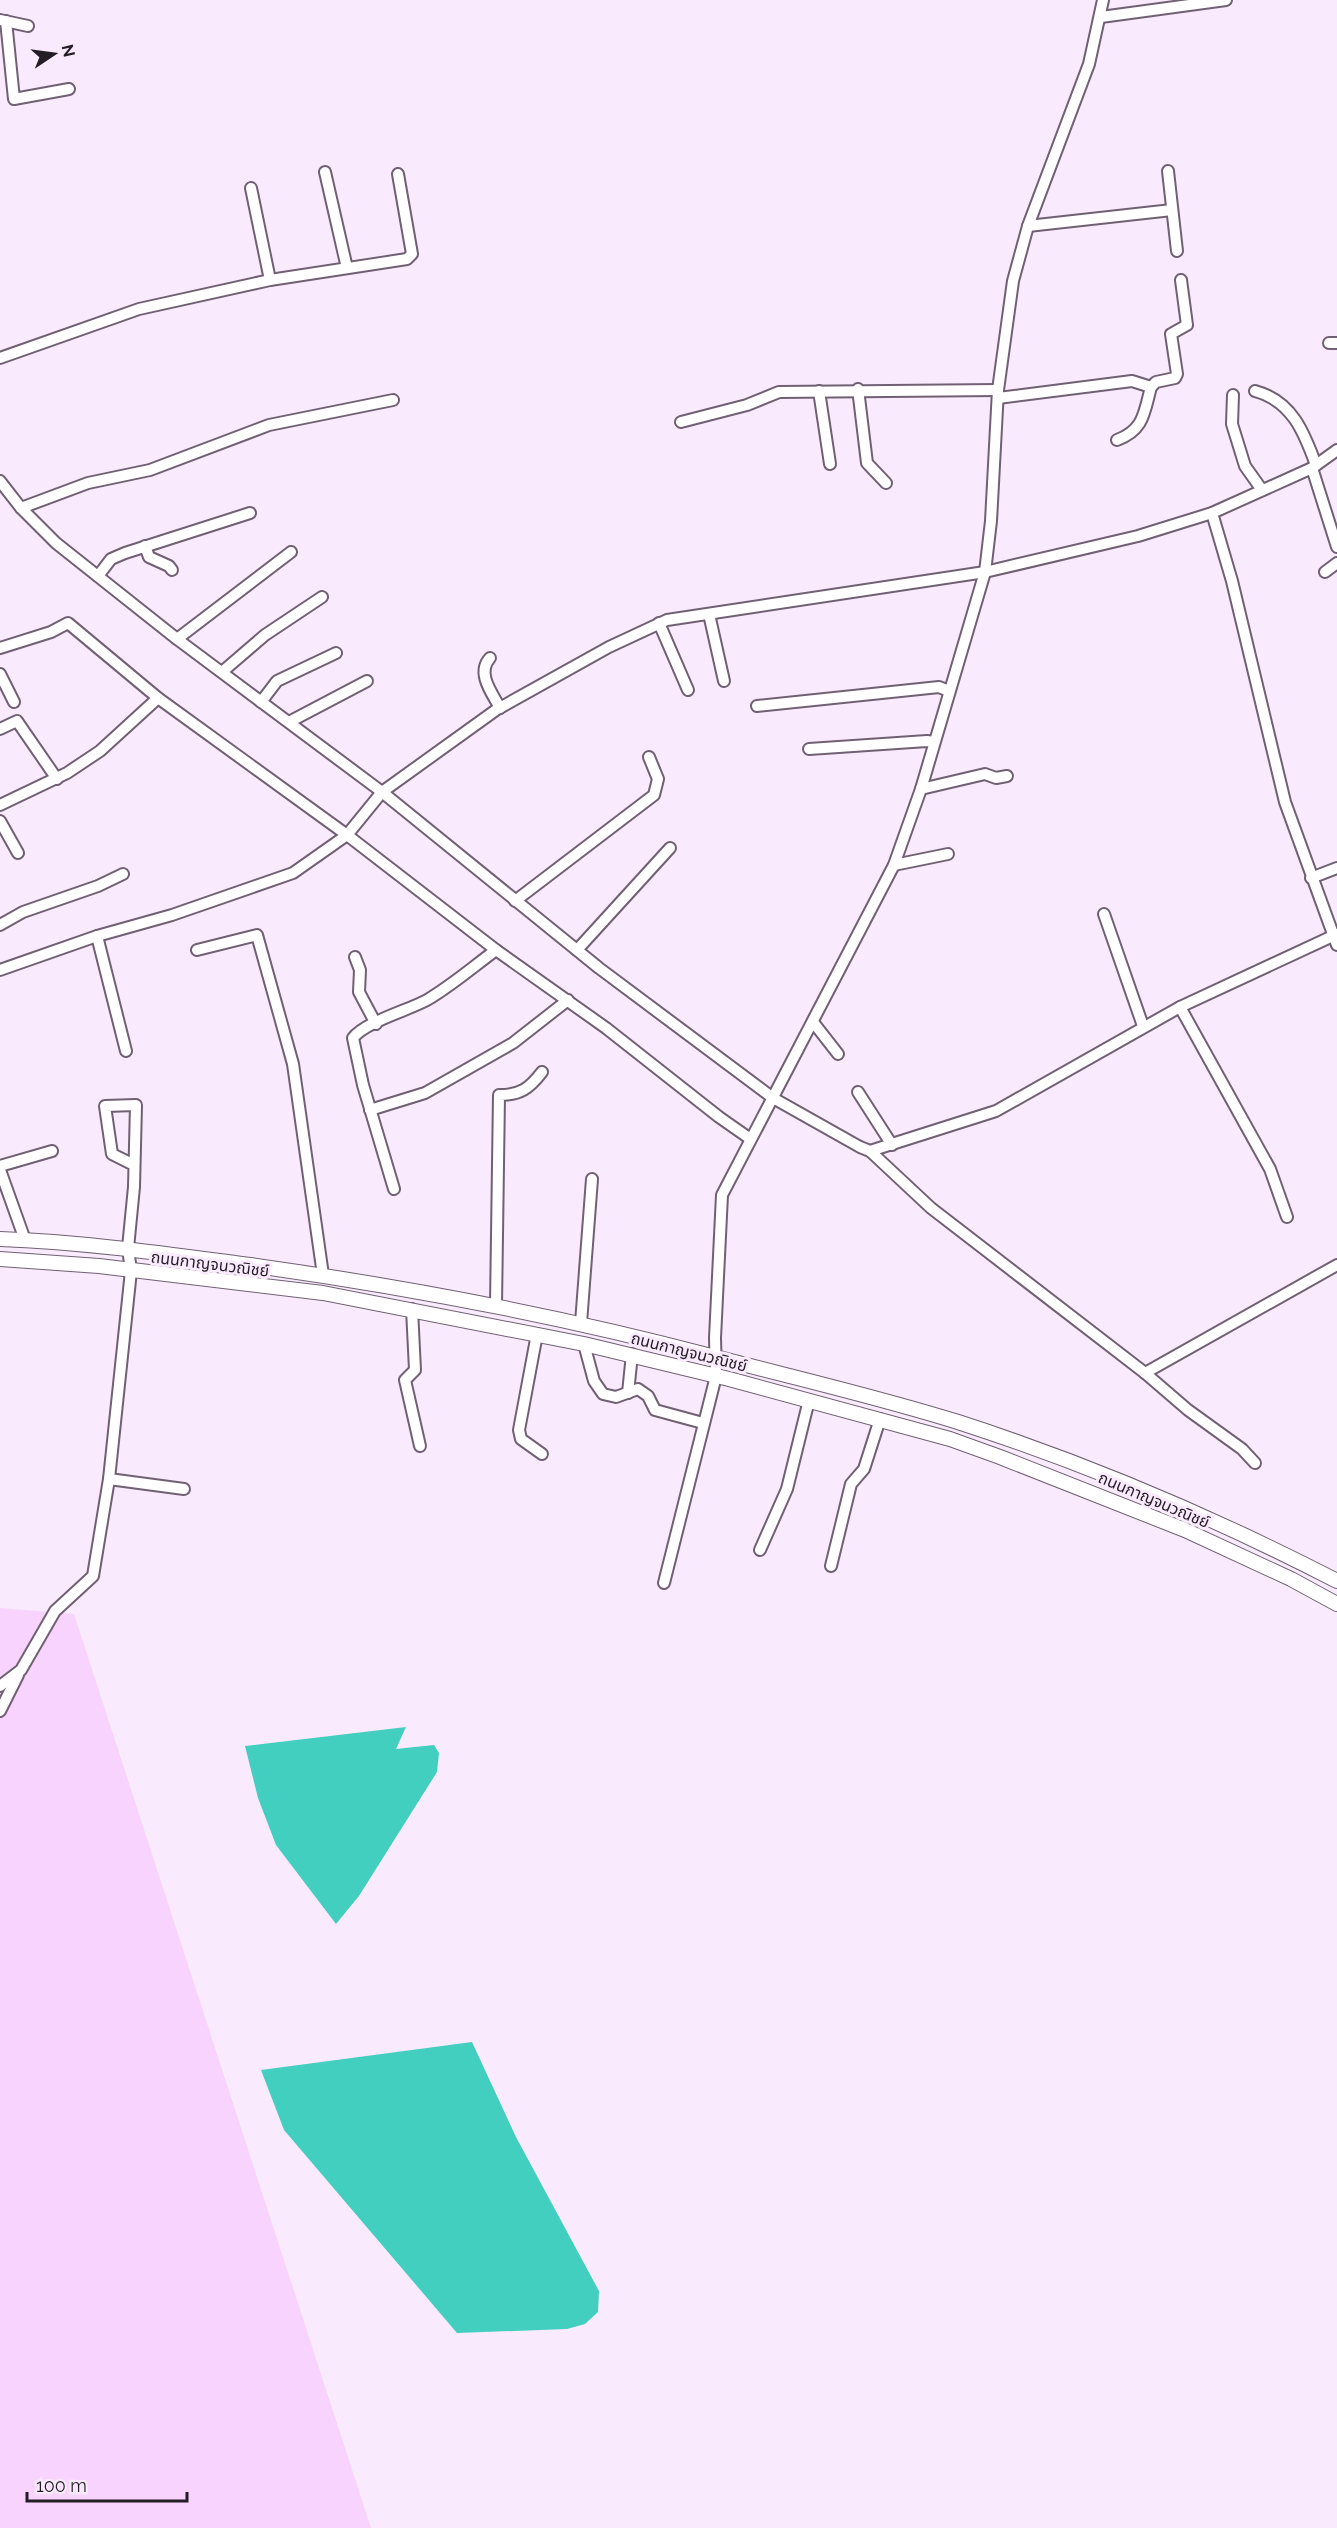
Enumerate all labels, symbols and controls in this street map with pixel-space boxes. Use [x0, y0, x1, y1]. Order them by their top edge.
north arrow [24, 24, 84, 84]
text: N [57, 43, 79, 59]
street label: ถนนกาญจนวณิชย์ [150, 1247, 270, 1281]
street label: ถนนกาญจนวณิชย์ [629, 1328, 749, 1376]
street label: ถนนกาญจนวณิชย์ [1096, 1468, 1213, 1532]
scale bar [27, 2465, 188, 2503]
text: 100 m [36, 2475, 87, 2496]

